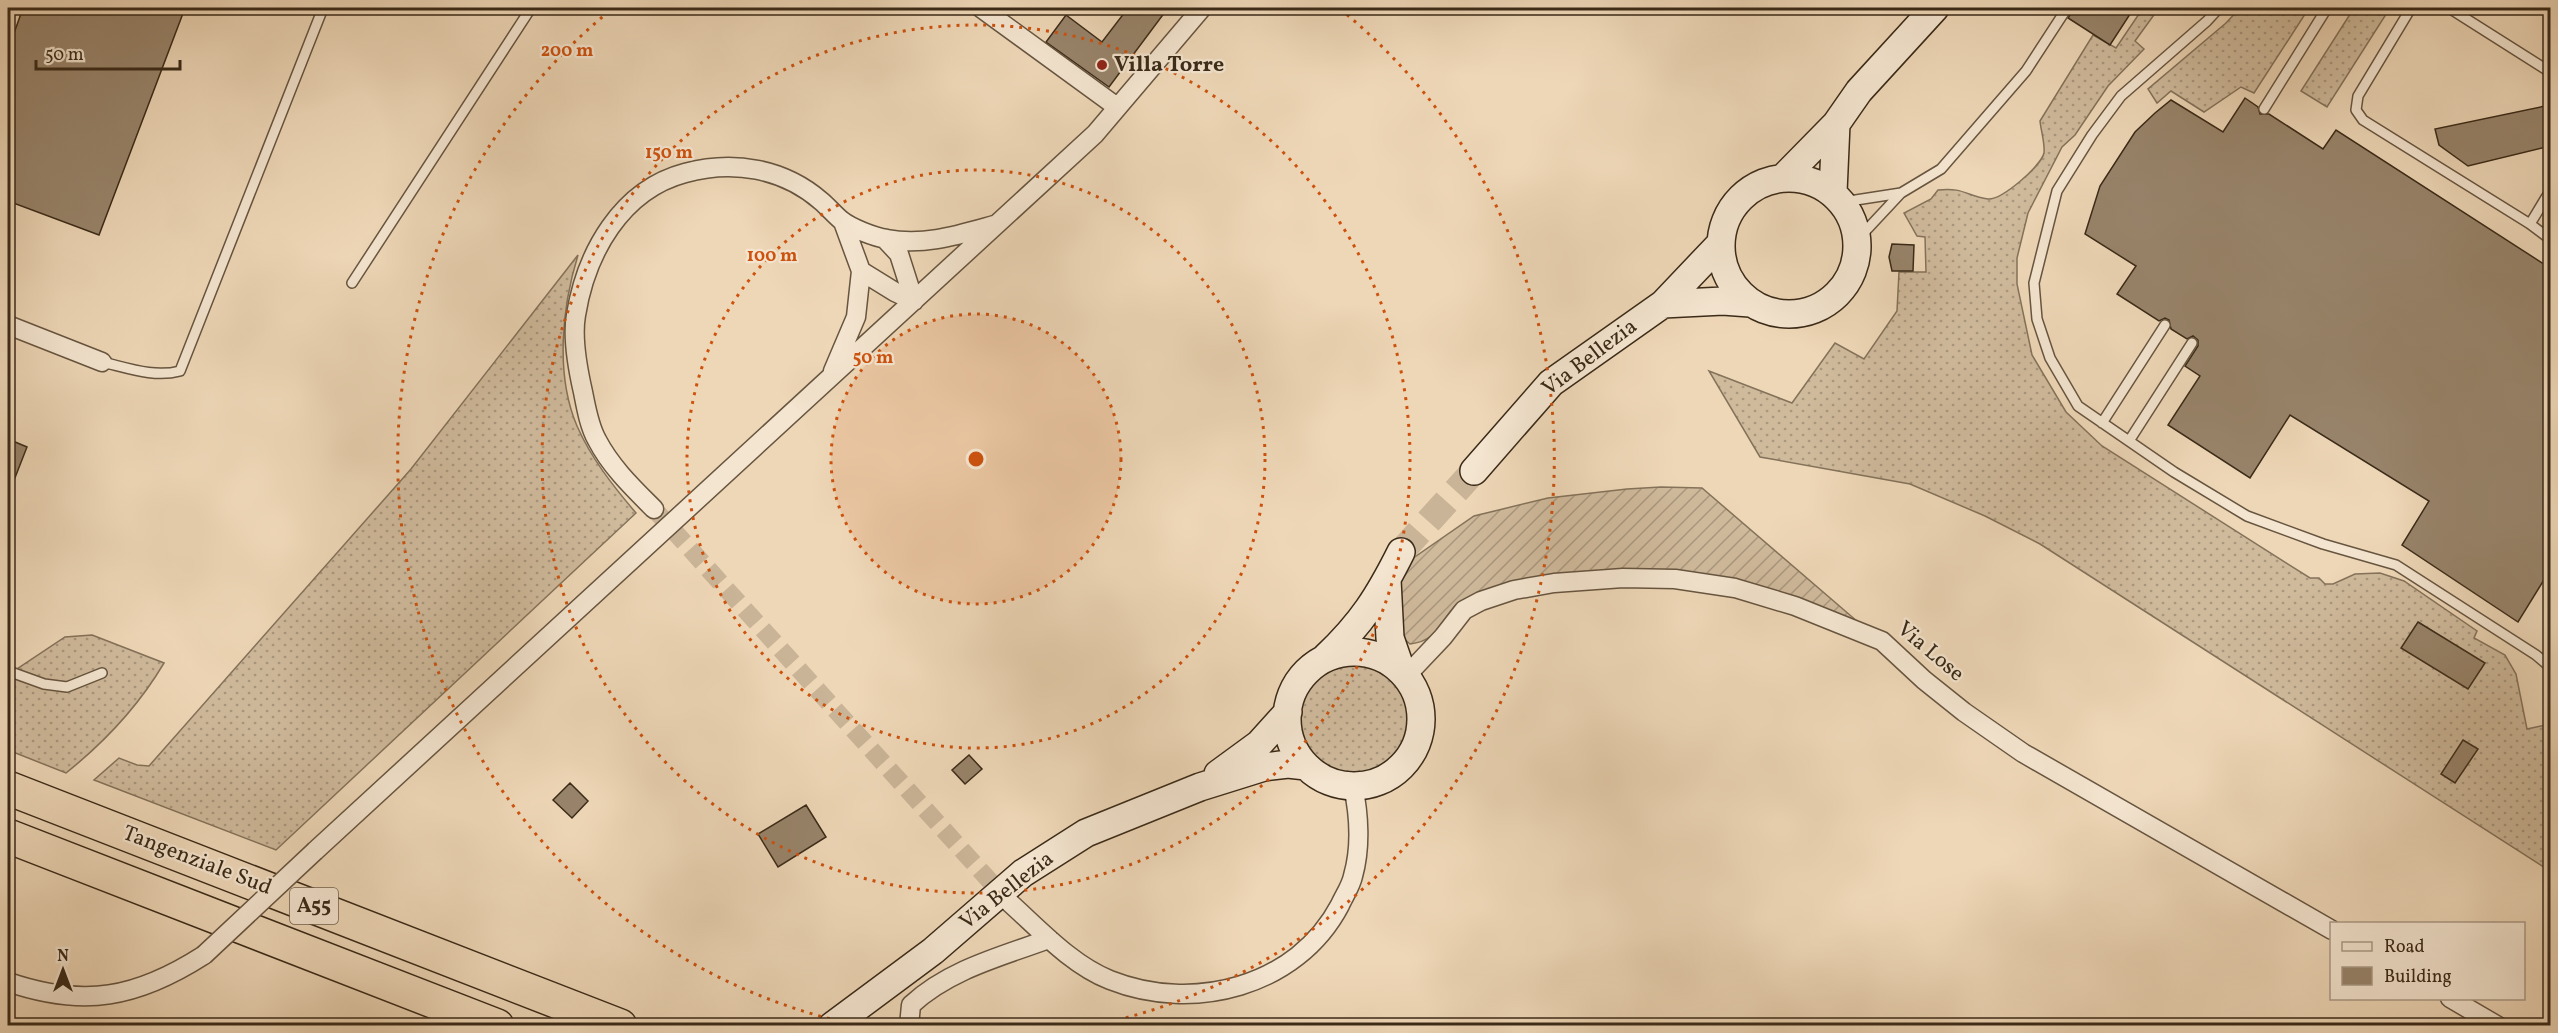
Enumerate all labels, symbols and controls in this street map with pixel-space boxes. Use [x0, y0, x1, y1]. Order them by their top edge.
scale bar [36, 33, 180, 71]
text: 200 m [541, 39, 593, 64]
text: 50 m [45, 43, 84, 68]
place label: Villa Torre [1114, 50, 1224, 81]
marker: Villa Torre [1095, 58, 1109, 72]
text: 150 m [645, 141, 693, 166]
text: 100 m [747, 244, 797, 269]
street label: Via Bellezia [1536, 312, 1644, 404]
text: 50 m [853, 346, 893, 371]
centre of rings [966, 449, 986, 469]
street label: Via Lose [1889, 614, 1971, 690]
street label: Tangenziale Sud [118, 818, 276, 904]
street label: Via Bellezia [953, 844, 1061, 938]
road number: A55 [290, 888, 338, 924]
legend [2330, 922, 2525, 1000]
text: Road [2384, 935, 2425, 960]
north arrow [33, 940, 93, 1000]
text: N [57, 946, 69, 968]
text: Building [2384, 965, 2452, 990]

